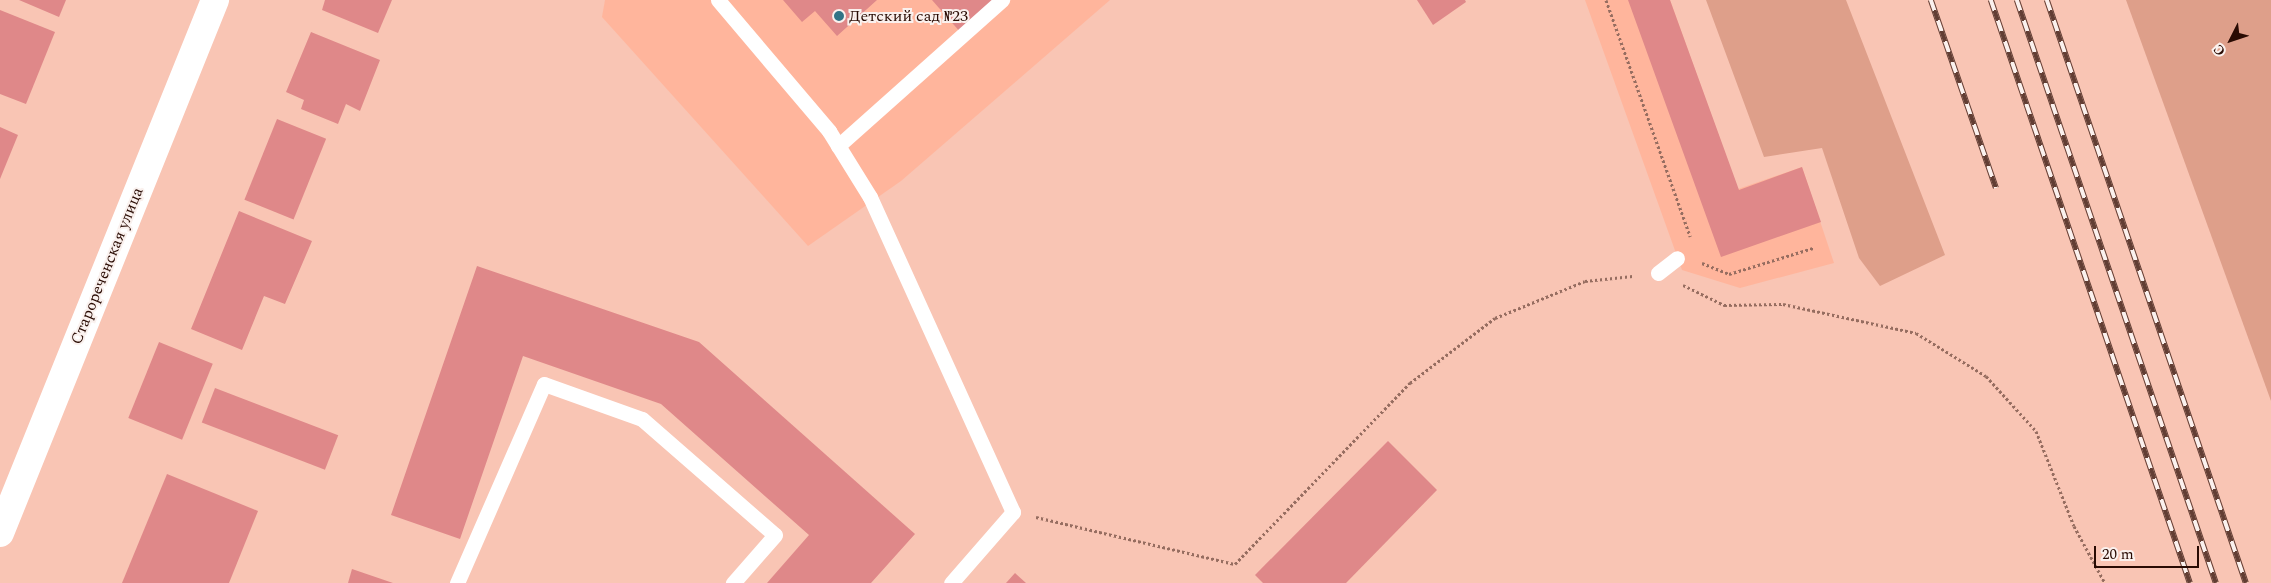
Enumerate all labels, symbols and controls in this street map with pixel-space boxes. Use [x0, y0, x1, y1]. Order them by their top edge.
place label: Детский сад №23 [849, 6, 968, 26]
marker: Детский сад №23 [833, 10, 845, 22]
north arrow [2206, 15, 2256, 65]
text: С [2208, 40, 2230, 61]
street label: Старореченская улица [67, 185, 147, 347]
scale bar [2096, 536, 2201, 568]
text: 20 m [2102, 543, 2134, 566]

